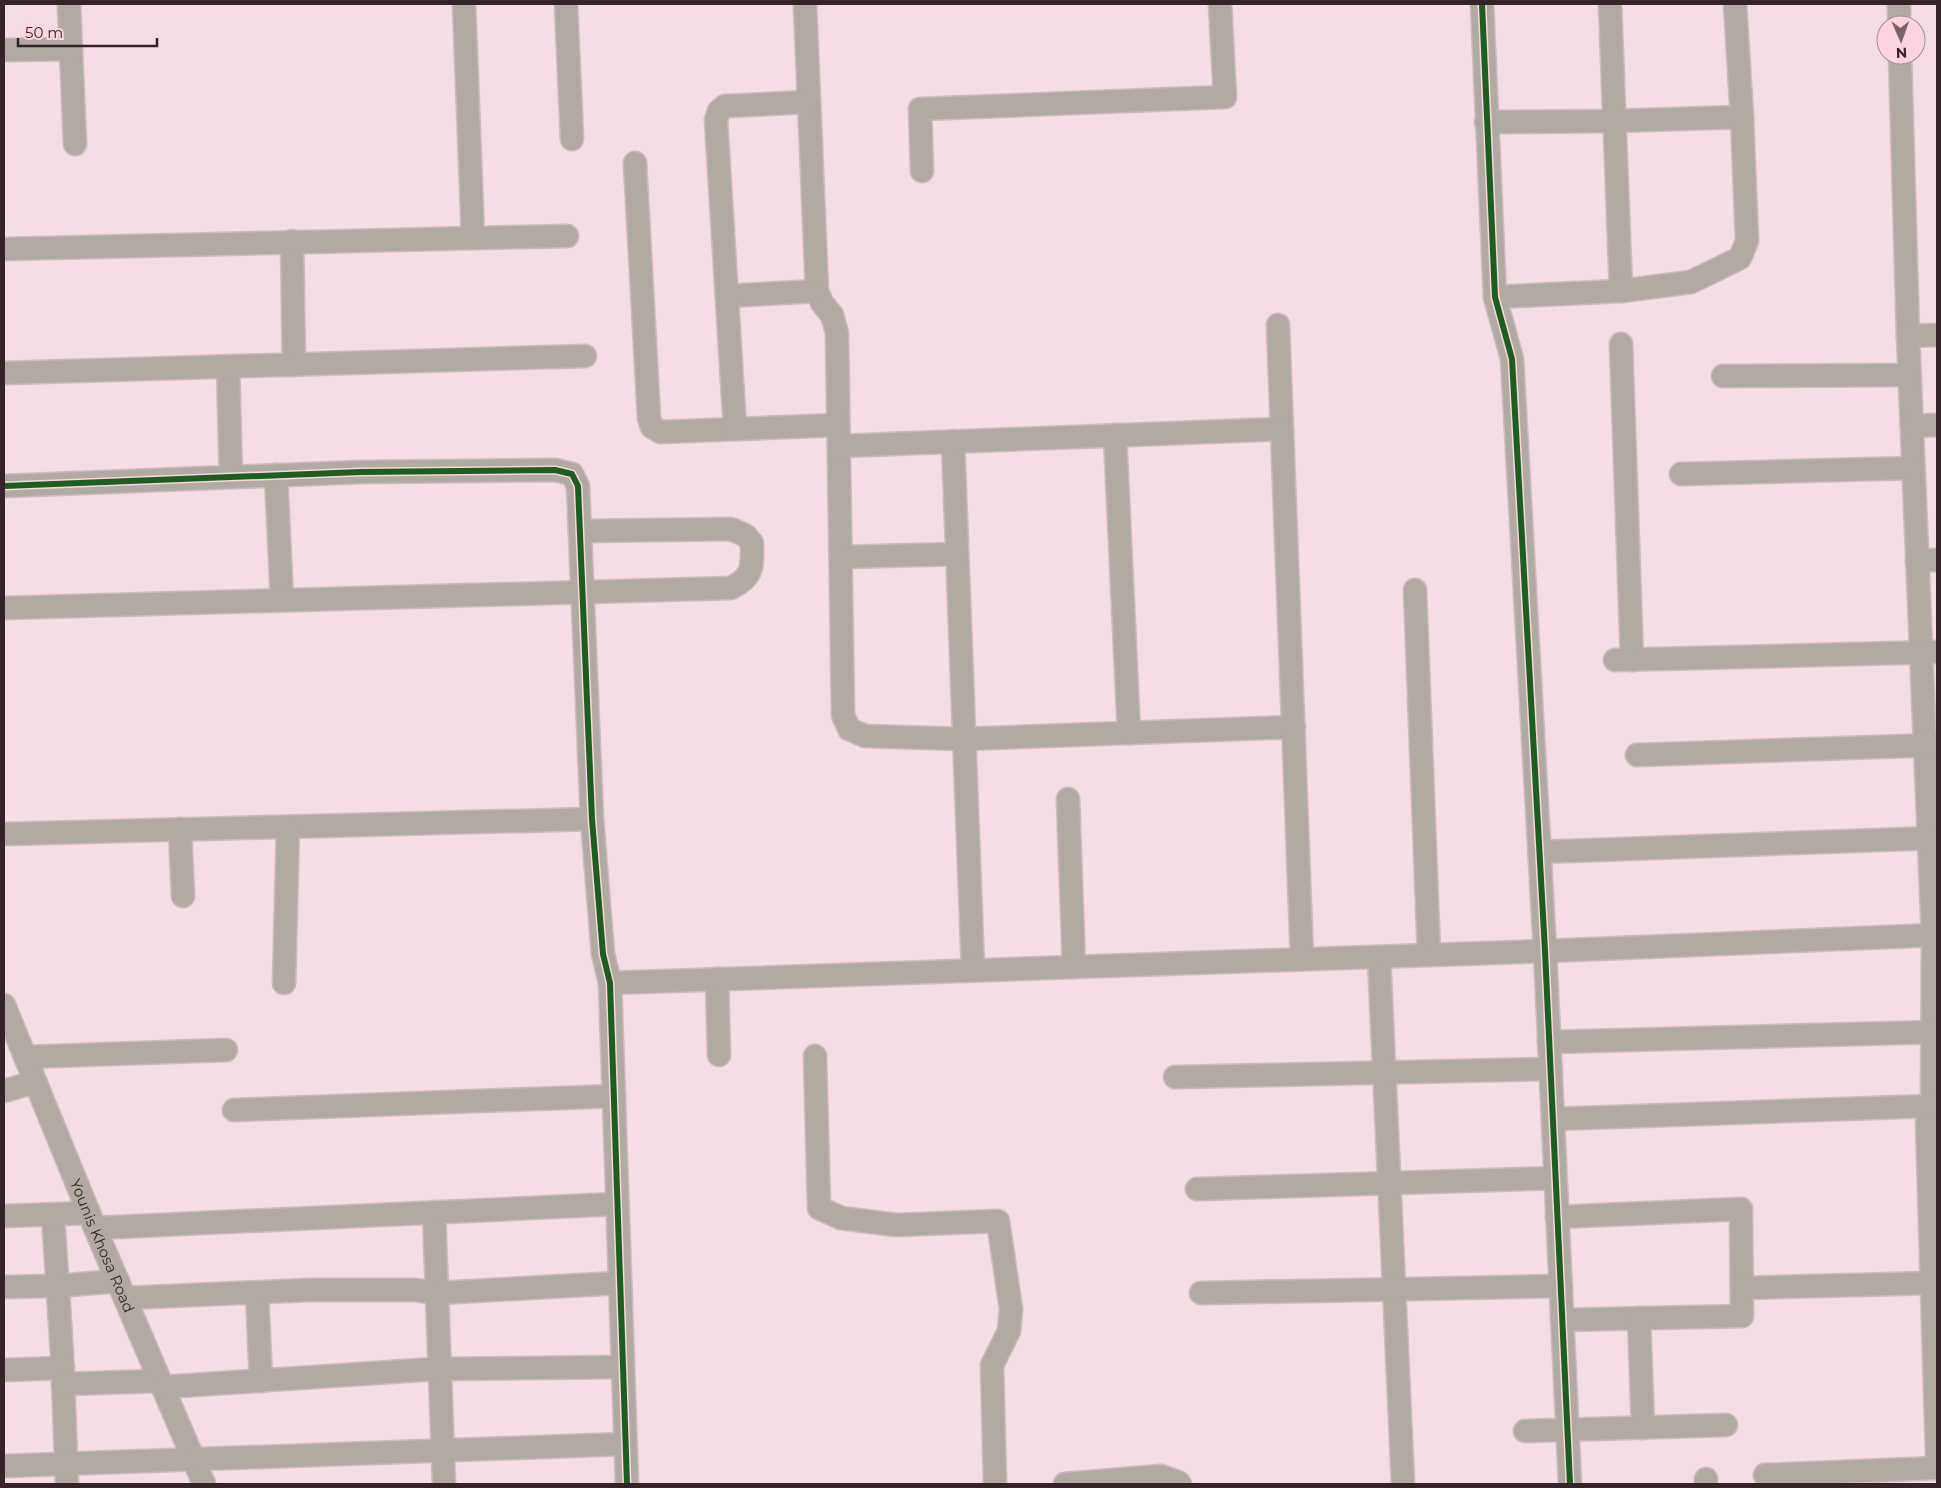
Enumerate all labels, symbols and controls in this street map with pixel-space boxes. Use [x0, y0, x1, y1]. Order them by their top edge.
scale bar [18, 15, 156, 47]
north arrow [1876, 15, 1926, 65]
text: 50 m [25, 23, 63, 42]
text: N [1895, 44, 1907, 62]
street label: Younis Khosa Road [66, 1176, 139, 1315]

